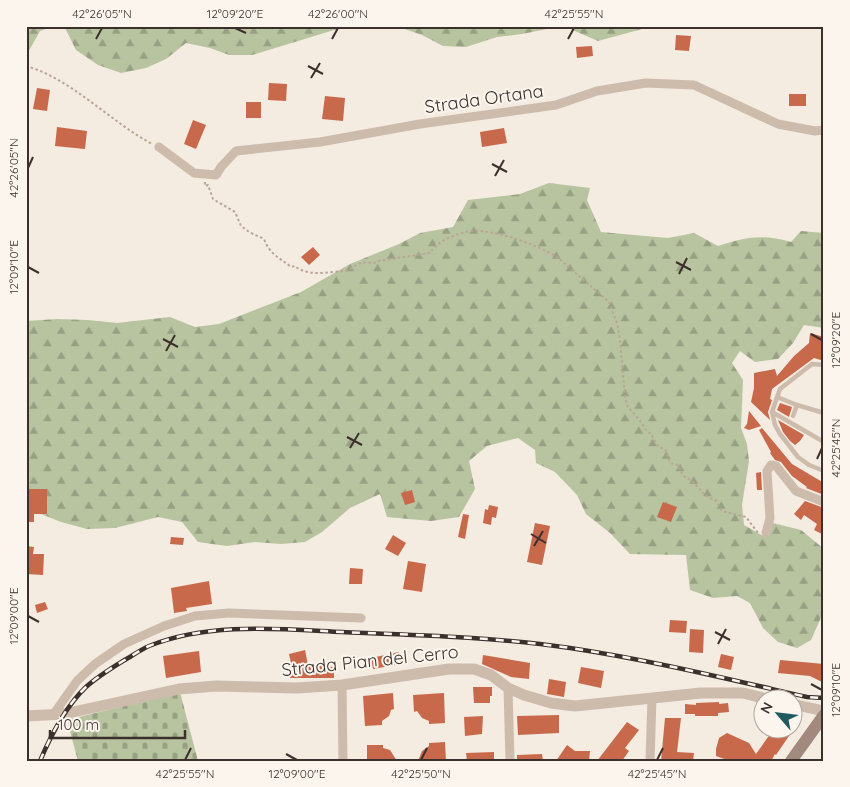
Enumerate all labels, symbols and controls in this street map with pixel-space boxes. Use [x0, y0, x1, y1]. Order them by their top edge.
text: 42°26'05"N [72, 6, 132, 21]
text: 12°09'20"E [207, 6, 263, 21]
text: 42°26'00"N [308, 6, 368, 21]
text: 42°25'55"N [545, 6, 603, 21]
street label: Strada Ortana [423, 79, 545, 118]
text: 42°26'05"N [6, 138, 21, 198]
text: 12°09'10"E [6, 240, 21, 294]
text: 12°09'20"E [828, 312, 843, 368]
text: 42°25'45"N [828, 419, 843, 477]
text: 12°09'00"E [6, 587, 21, 644]
street label: Strada Pian del Cerro [280, 640, 460, 681]
text: 12°09'10"E [828, 663, 843, 717]
north arrow [752, 690, 802, 740]
text: N [756, 699, 777, 717]
scale bar [50, 707, 185, 739]
text: 100 m [58, 715, 99, 734]
text: 42°25'55"N [156, 766, 214, 781]
text: 12°09'00"E [269, 766, 326, 781]
text: 42°25'50"N [391, 766, 451, 781]
text: 42°25'45"N [628, 766, 686, 781]

